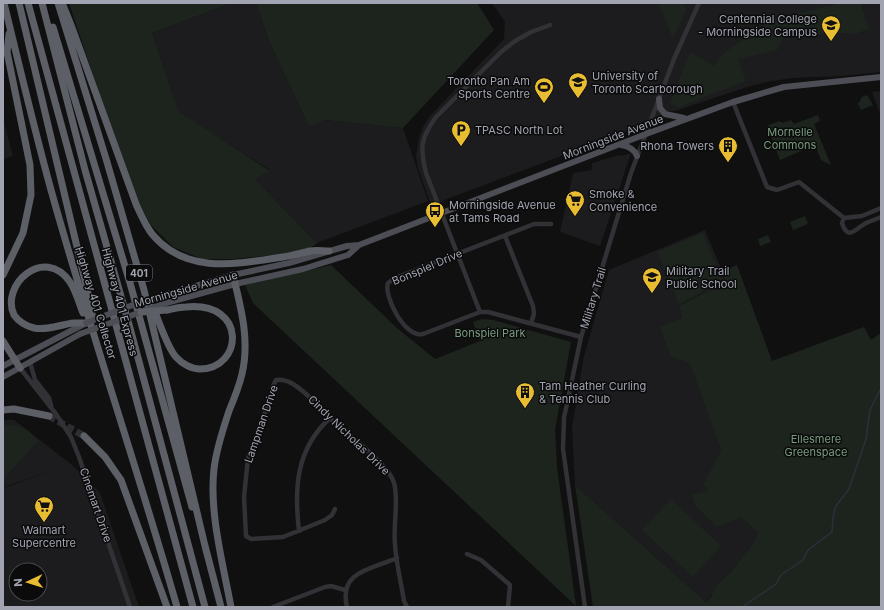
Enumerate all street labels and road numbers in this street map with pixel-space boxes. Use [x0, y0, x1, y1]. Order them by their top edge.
street label: Morningside Avenue [561, 111, 665, 163]
street label: Highway 401 Collector [72, 245, 120, 361]
street label: Highway 401 Express [99, 246, 141, 358]
street label: Bonspiel Drive [390, 246, 464, 288]
road number: 401 [126, 265, 152, 281]
street label: Military Trail [577, 266, 609, 330]
street label: Morningside Avenue [133, 268, 239, 310]
street label: Lampman Drive [241, 383, 281, 465]
street label: Cindy Nicholas Drive [305, 392, 393, 478]
street label: Cinemart Drive [77, 466, 115, 544]

